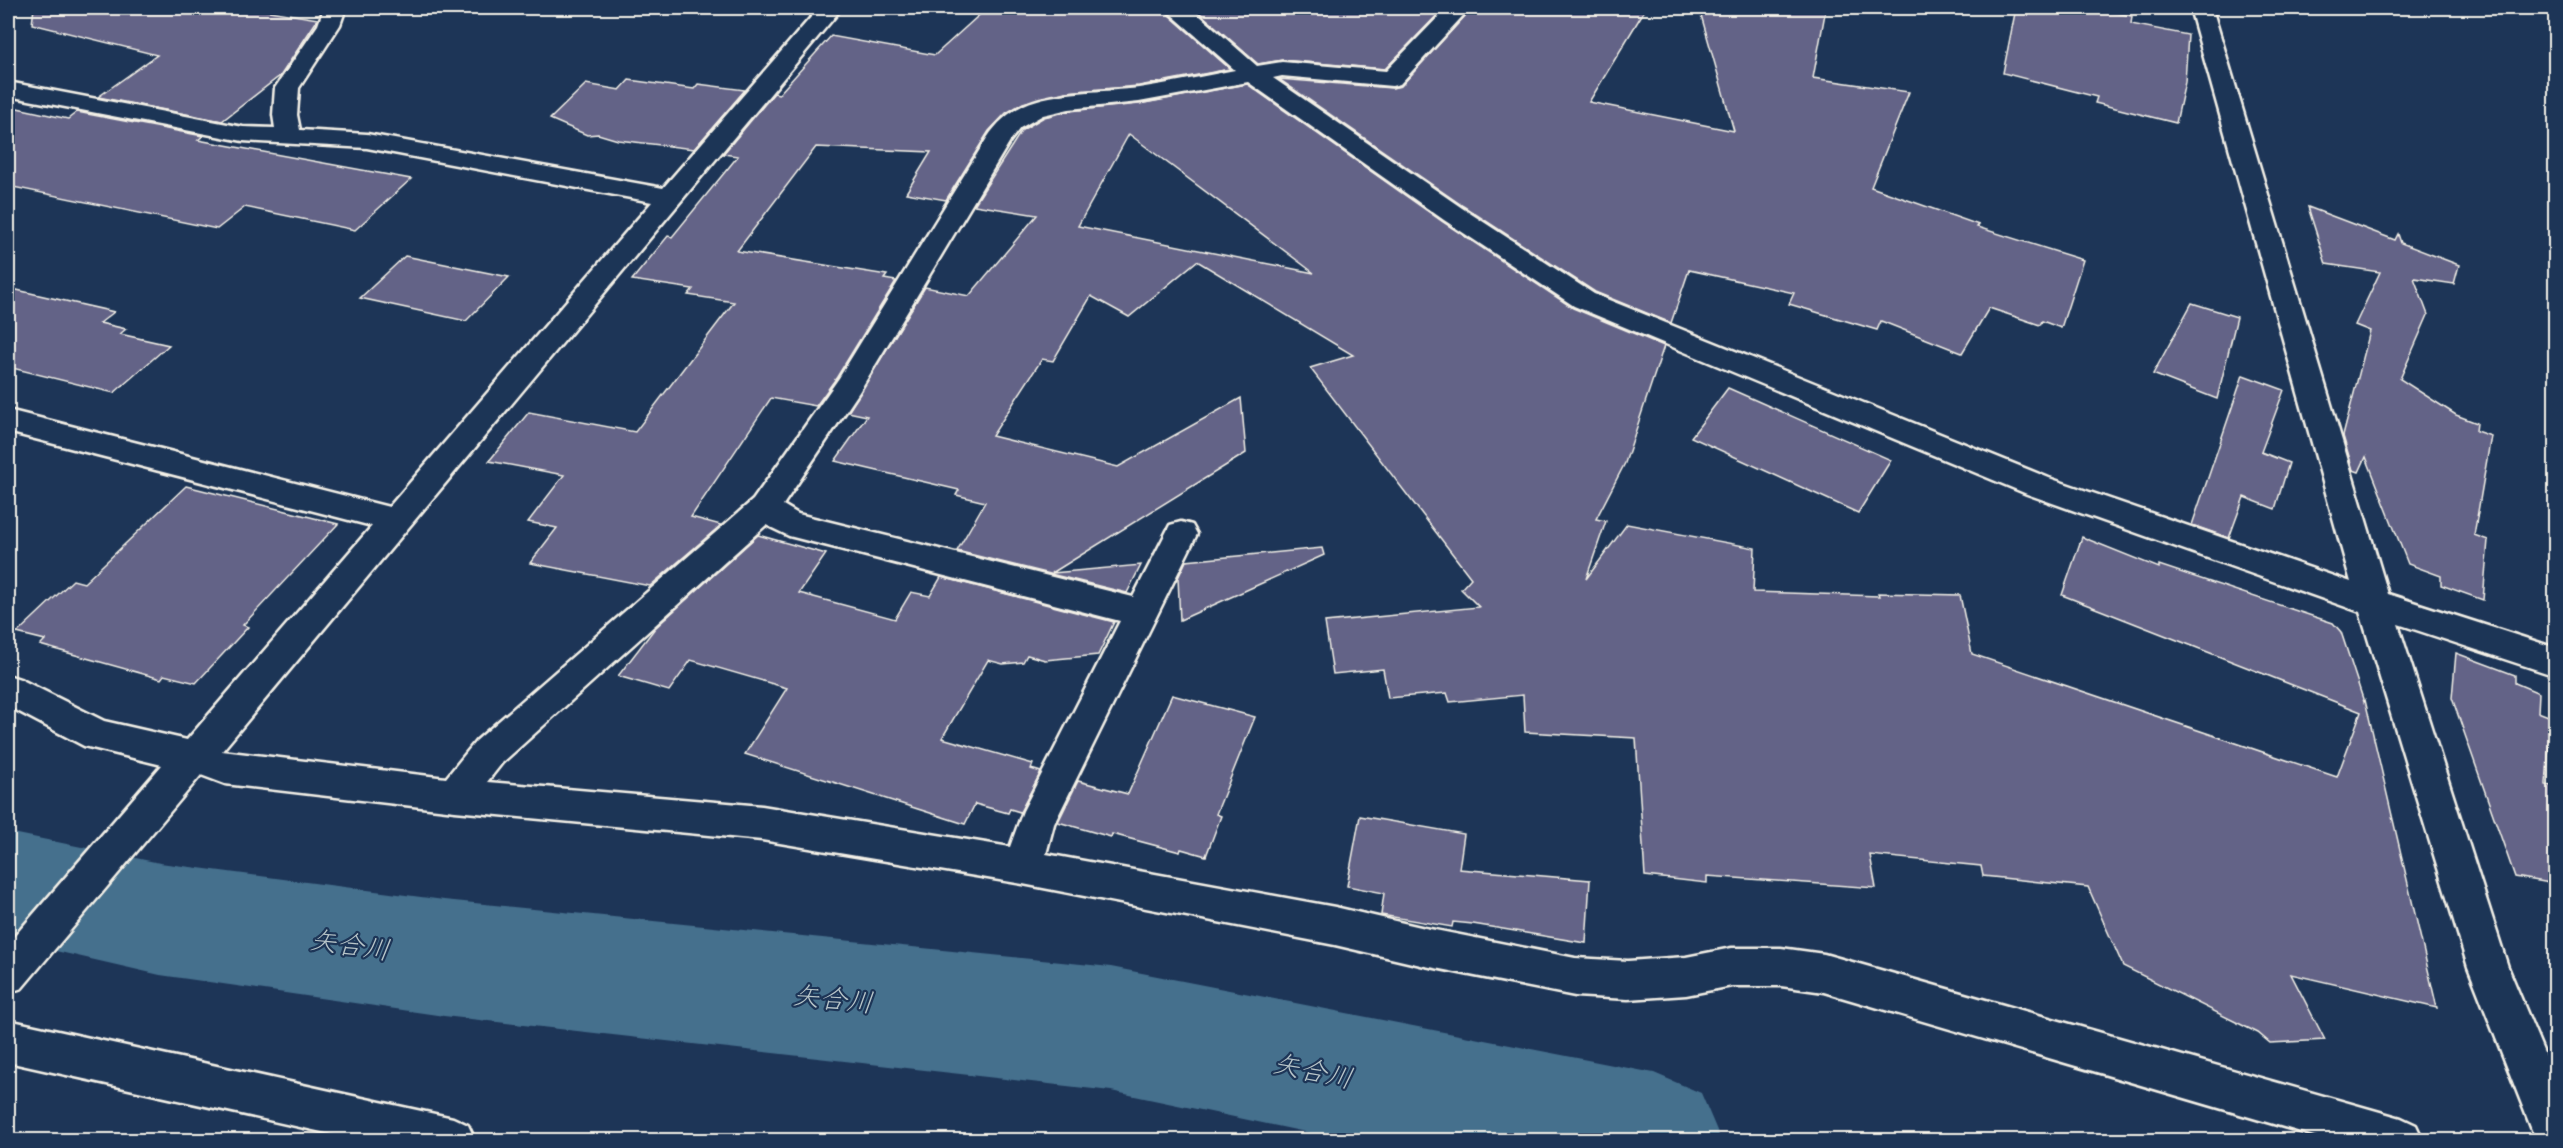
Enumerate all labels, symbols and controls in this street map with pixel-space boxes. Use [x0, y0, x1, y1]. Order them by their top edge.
water label: 矢合川 [308, 923, 392, 966]
water label: 矢合川 [791, 978, 875, 1019]
water label: 矢合川 [1270, 1046, 1356, 1095]

